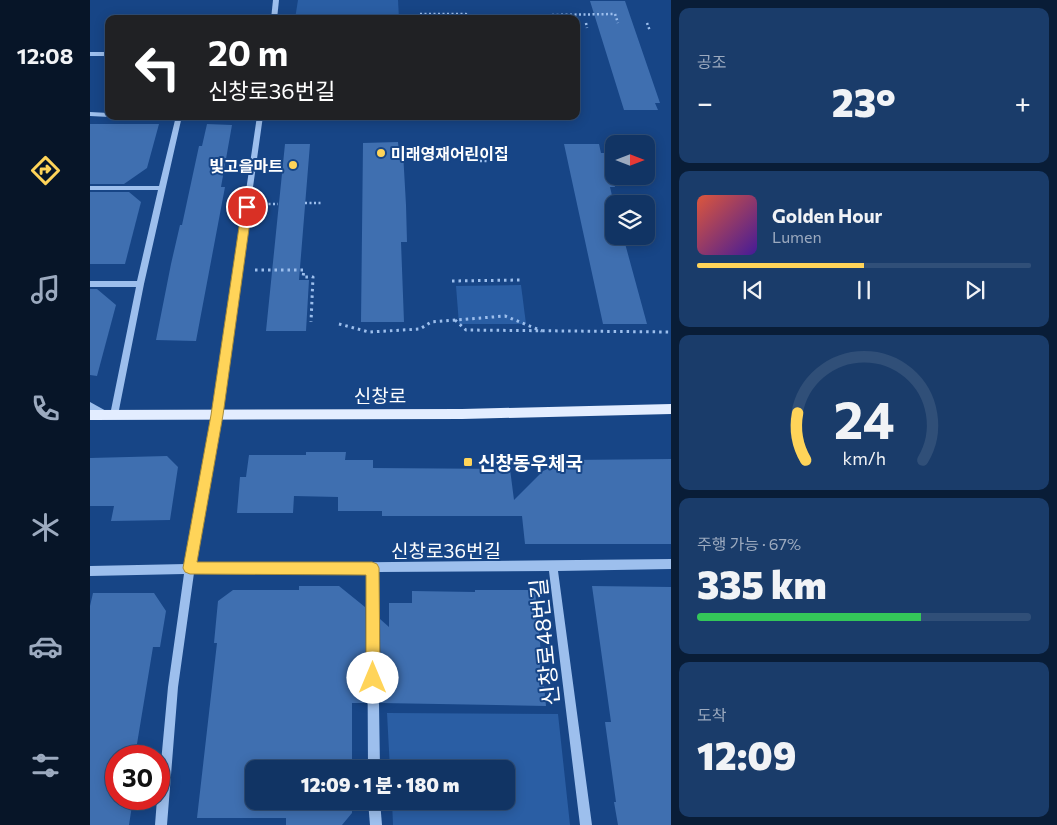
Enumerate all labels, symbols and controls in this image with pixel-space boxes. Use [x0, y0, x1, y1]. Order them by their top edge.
text: 20 m [208, 30, 288, 73]
icon: left [125, 35, 190, 100]
text: 12:08 [17, 42, 73, 69]
text: 공조 [697, 52, 726, 71]
text: 신창로36번길 [208, 77, 335, 104]
text: 23° [832, 78, 896, 125]
text: − [697, 85, 713, 119]
text: + [1015, 85, 1031, 119]
north arrow [605, 135, 655, 185]
map controls [605, 135, 655, 245]
place label: 미래영재어린이집 [391, 144, 509, 163]
marker: 미래영재어린이집 [375, 147, 387, 159]
icon: directions [28, 153, 63, 188]
place label: 빛고을마트 [209, 156, 283, 175]
marker: 빛고을마트 [287, 159, 299, 171]
pin [226, 186, 268, 228]
icon: arrive [233, 193, 261, 221]
button: layers [605, 195, 655, 245]
text: Golden Hour [772, 204, 882, 227]
text: Lumen [772, 227, 822, 246]
icon: music [28, 272, 63, 307]
icon: previous [739, 276, 767, 304]
icon: pause [850, 276, 878, 304]
icon: next [961, 276, 989, 304]
street label: 신창로 [354, 384, 406, 407]
text: 24 [834, 386, 894, 450]
icon: phone [28, 391, 63, 426]
text: km/h [842, 447, 886, 469]
place label: 신창동우체국 [478, 451, 583, 474]
marker: 신창동우체국 [462, 456, 474, 468]
icon: climate [28, 510, 63, 545]
text: 주행 가능 · 67% [697, 534, 801, 553]
street label: 신창로36번길 [391, 539, 501, 562]
text: 335 km [697, 560, 827, 607]
street label: 신창로48번길 [524, 577, 564, 707]
icon: car [28, 629, 63, 664]
position arrow [346, 651, 398, 703]
text: 도착 [697, 705, 726, 724]
text: 12:09 [697, 731, 796, 778]
speed limit sign: 30 [105, 745, 170, 810]
icon: filters [28, 748, 63, 783]
text: 12:09 · 1 분 · 180 m [301, 773, 459, 796]

